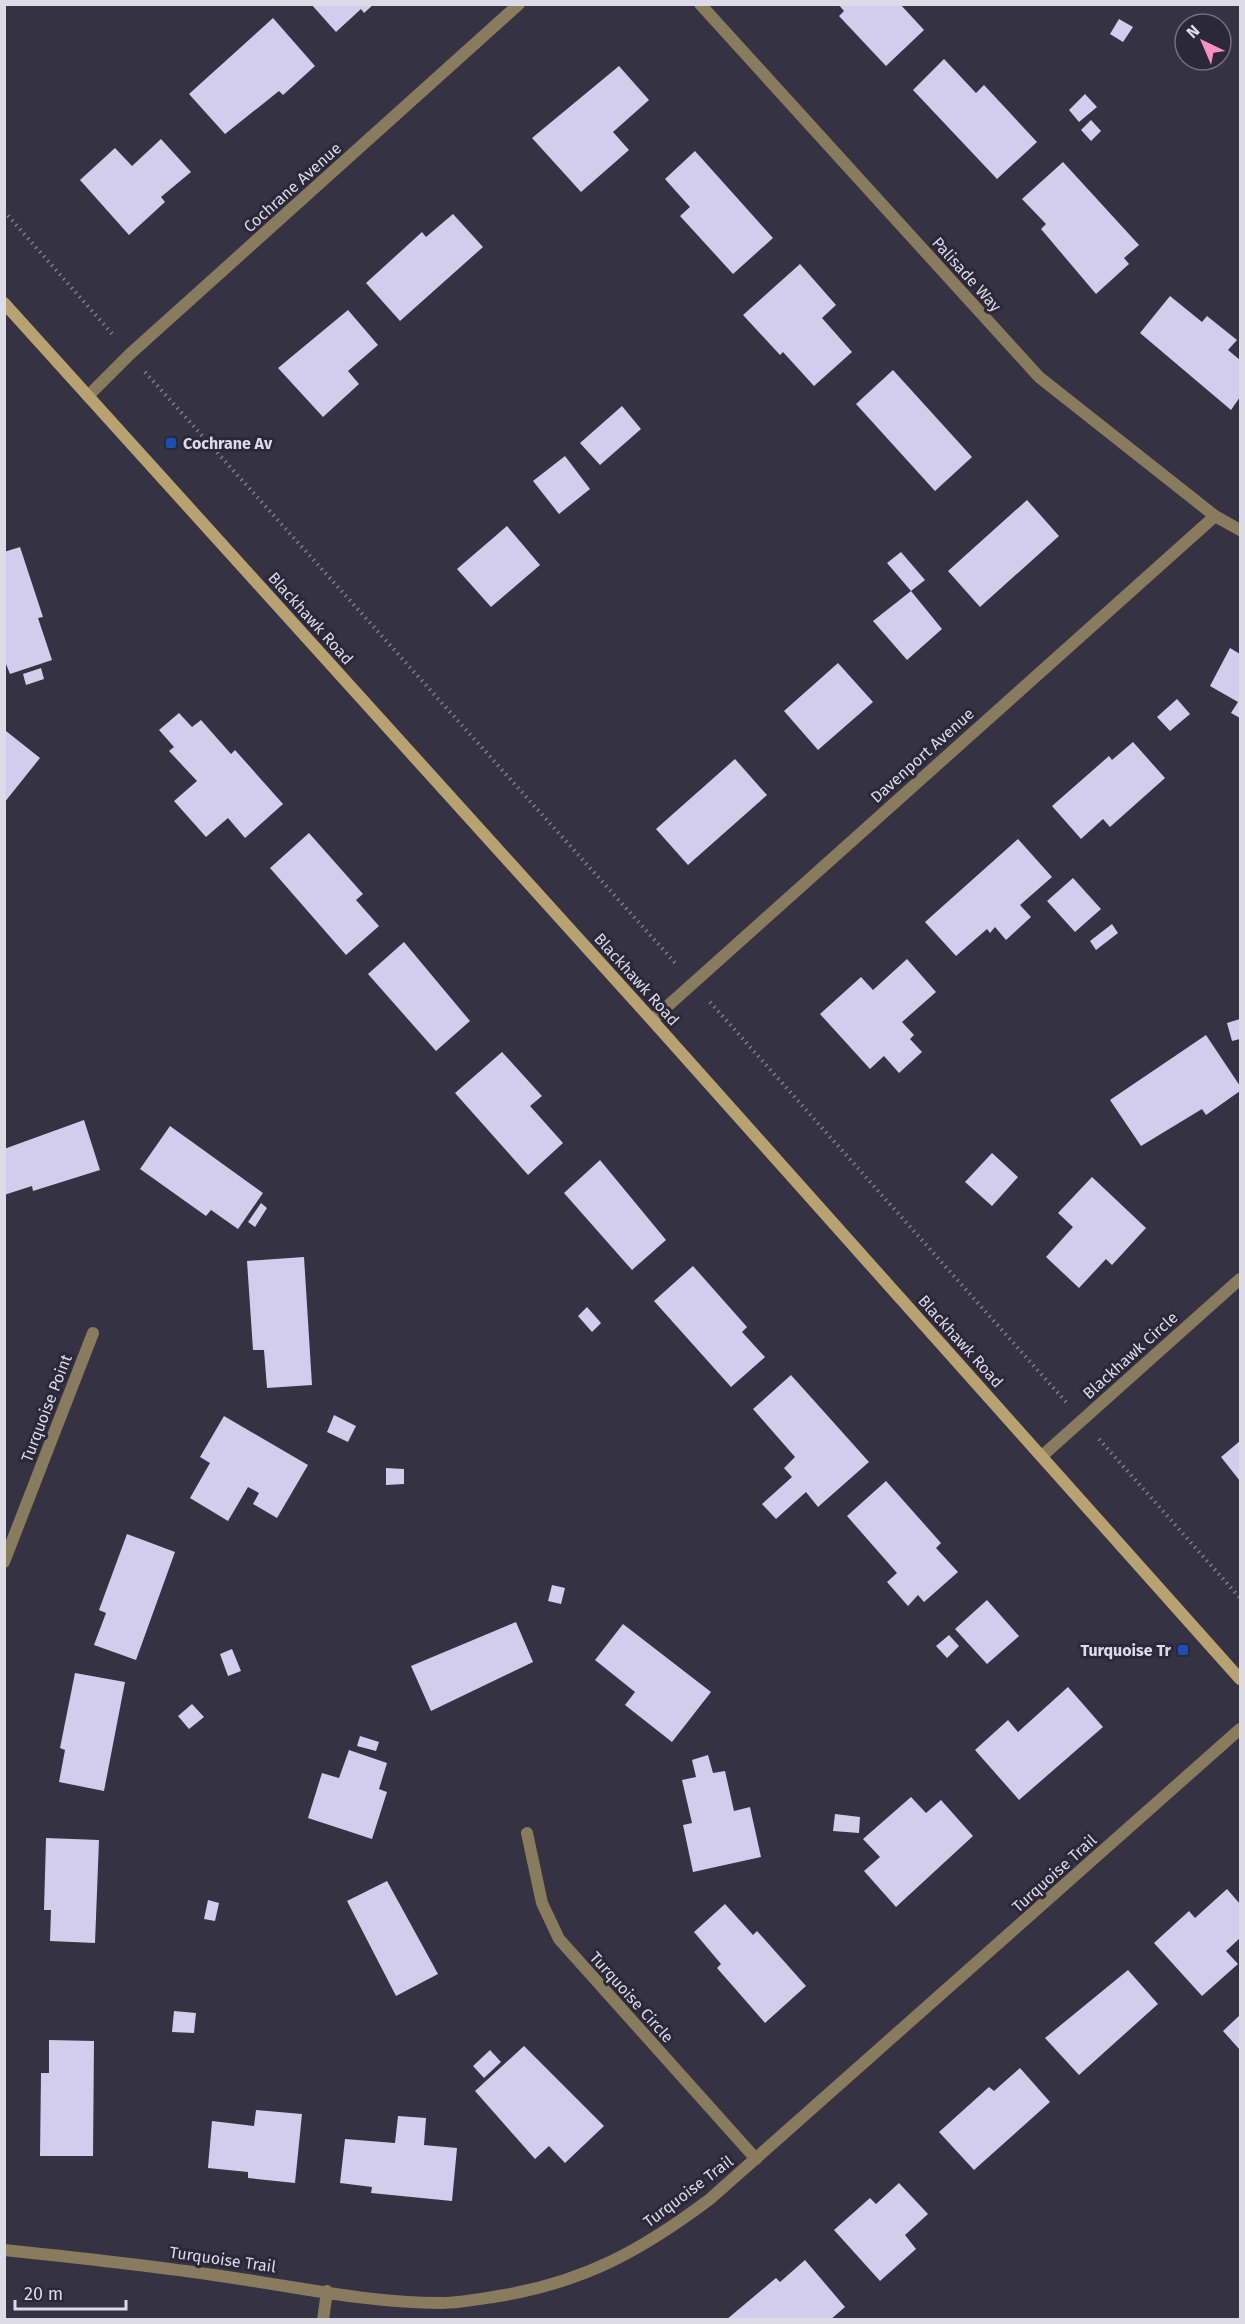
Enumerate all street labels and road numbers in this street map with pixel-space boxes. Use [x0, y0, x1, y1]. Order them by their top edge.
street label: Cochrane Avenue [240, 139, 345, 236]
street label: Palisade Way [928, 233, 1005, 316]
street label: Blackhawk Road [264, 568, 357, 668]
street label: Davenport Avenue [867, 704, 978, 807]
street label: Blackhawk Road [590, 929, 683, 1029]
street label: Blackhawk Road [914, 1291, 1007, 1391]
street label: Blackhawk Circle [1079, 1308, 1182, 1403]
street label: Turquoise Point [17, 1352, 76, 1465]
street label: Turquoise Trail [1008, 1830, 1101, 1916]
street label: Turquoise Circle [586, 1948, 677, 2047]
street label: Turquoise Trail [640, 2151, 737, 2231]
street label: Turquoise Trail [169, 2243, 278, 2276]

